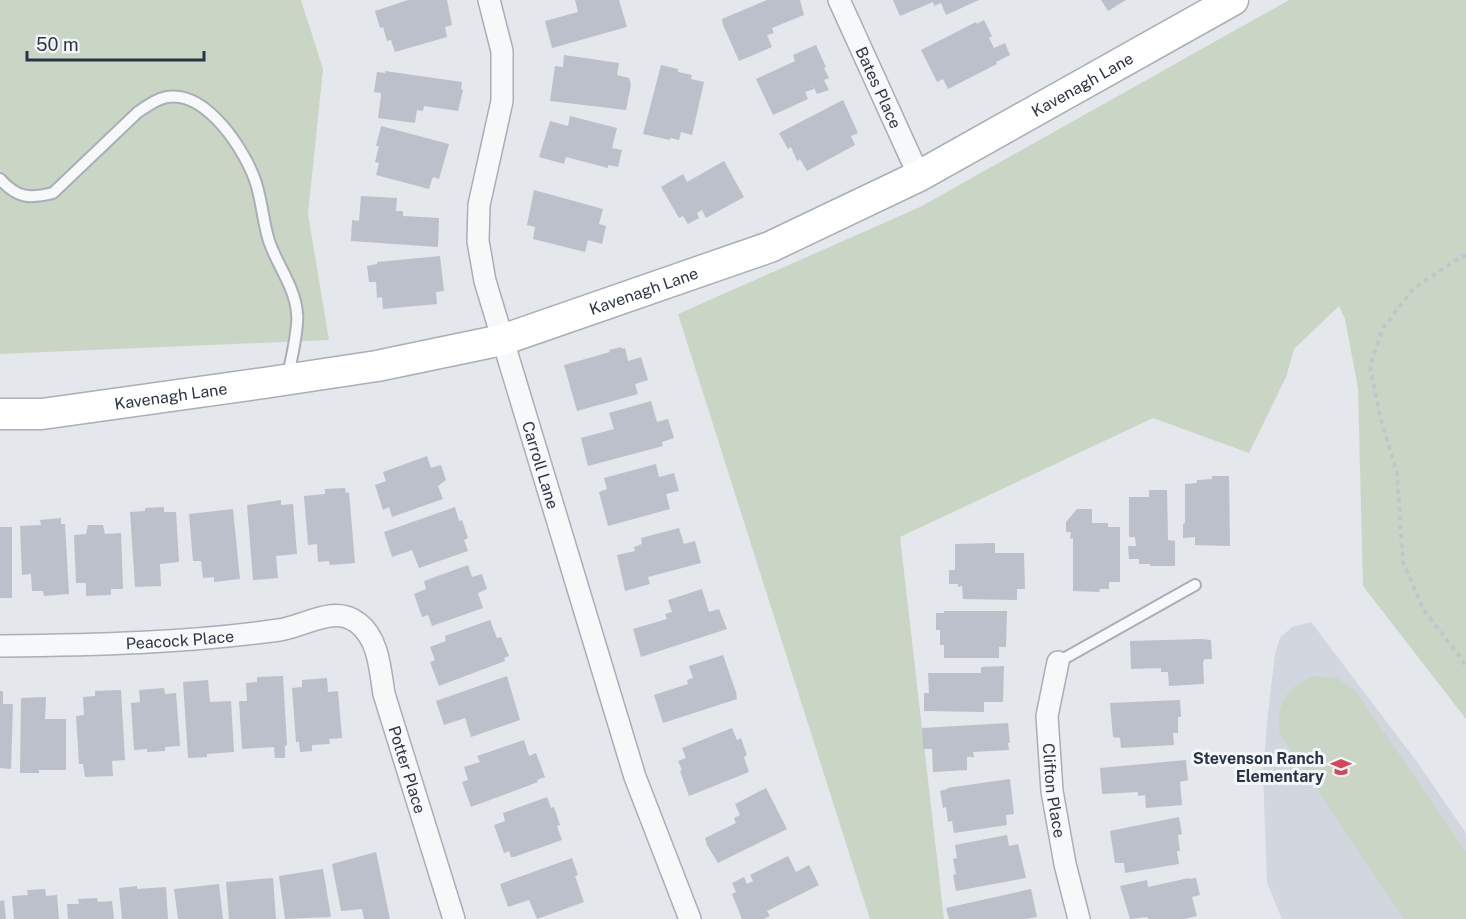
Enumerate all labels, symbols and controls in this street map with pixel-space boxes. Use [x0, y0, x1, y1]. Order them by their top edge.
scale bar [27, 24, 204, 62]
text: 50 m [36, 34, 79, 55]
street label: Bates Place [852, 44, 906, 131]
street label: Kavenagh Lane [1028, 48, 1137, 121]
street label: Kavenagh Lane [587, 263, 700, 318]
street label: Kavenagh Lane [113, 379, 228, 413]
street label: Carroll Lane [518, 419, 563, 511]
street label: Peacock Place [125, 626, 235, 653]
street label: Potter Place [385, 723, 430, 816]
street label: Clifton Place [1039, 743, 1070, 839]
place label: Stevenson Ranch Elementary [1193, 749, 1324, 786]
school or university icon: Stevenson Ranch Elementary [1329, 755, 1353, 779]

